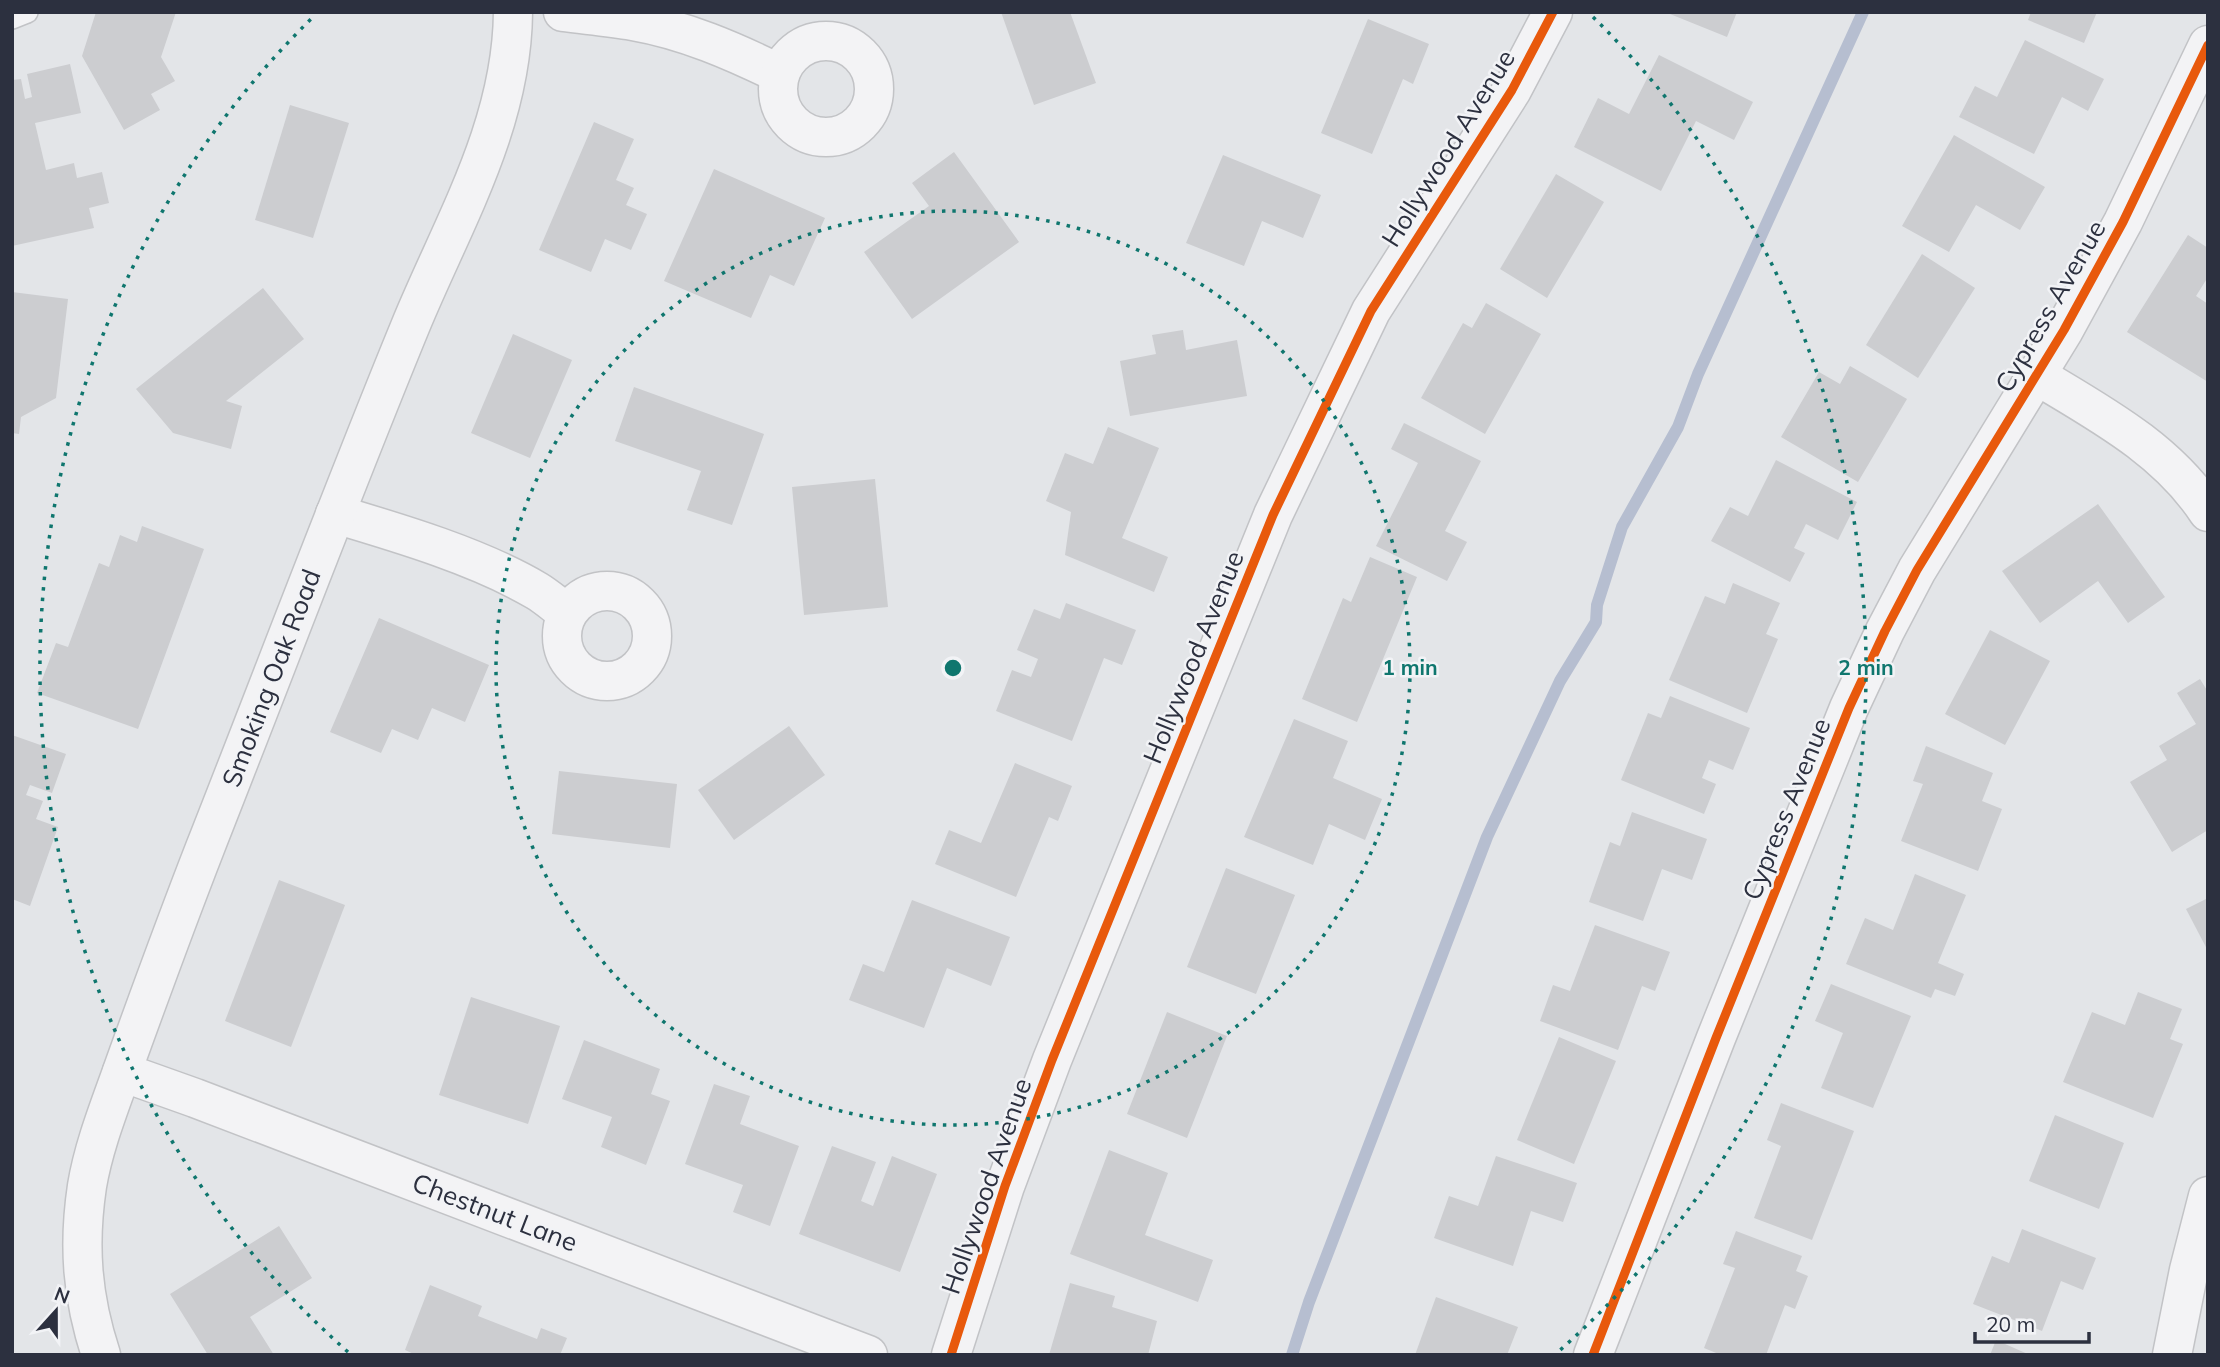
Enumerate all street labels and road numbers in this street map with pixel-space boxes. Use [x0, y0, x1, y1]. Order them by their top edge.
street label: Hollywood Avenue [1374, 43, 1522, 253]
street label: Cypress Avenue [1987, 214, 2113, 398]
street label: Hollywood Avenue [1135, 546, 1251, 768]
street label: Smoking Oak Road [214, 564, 328, 792]
street label: Cypress Avenue [1735, 713, 1837, 905]
street label: Hollywood Avenue [934, 1074, 1038, 1298]
street label: Chestnut Lane [408, 1165, 582, 1259]

